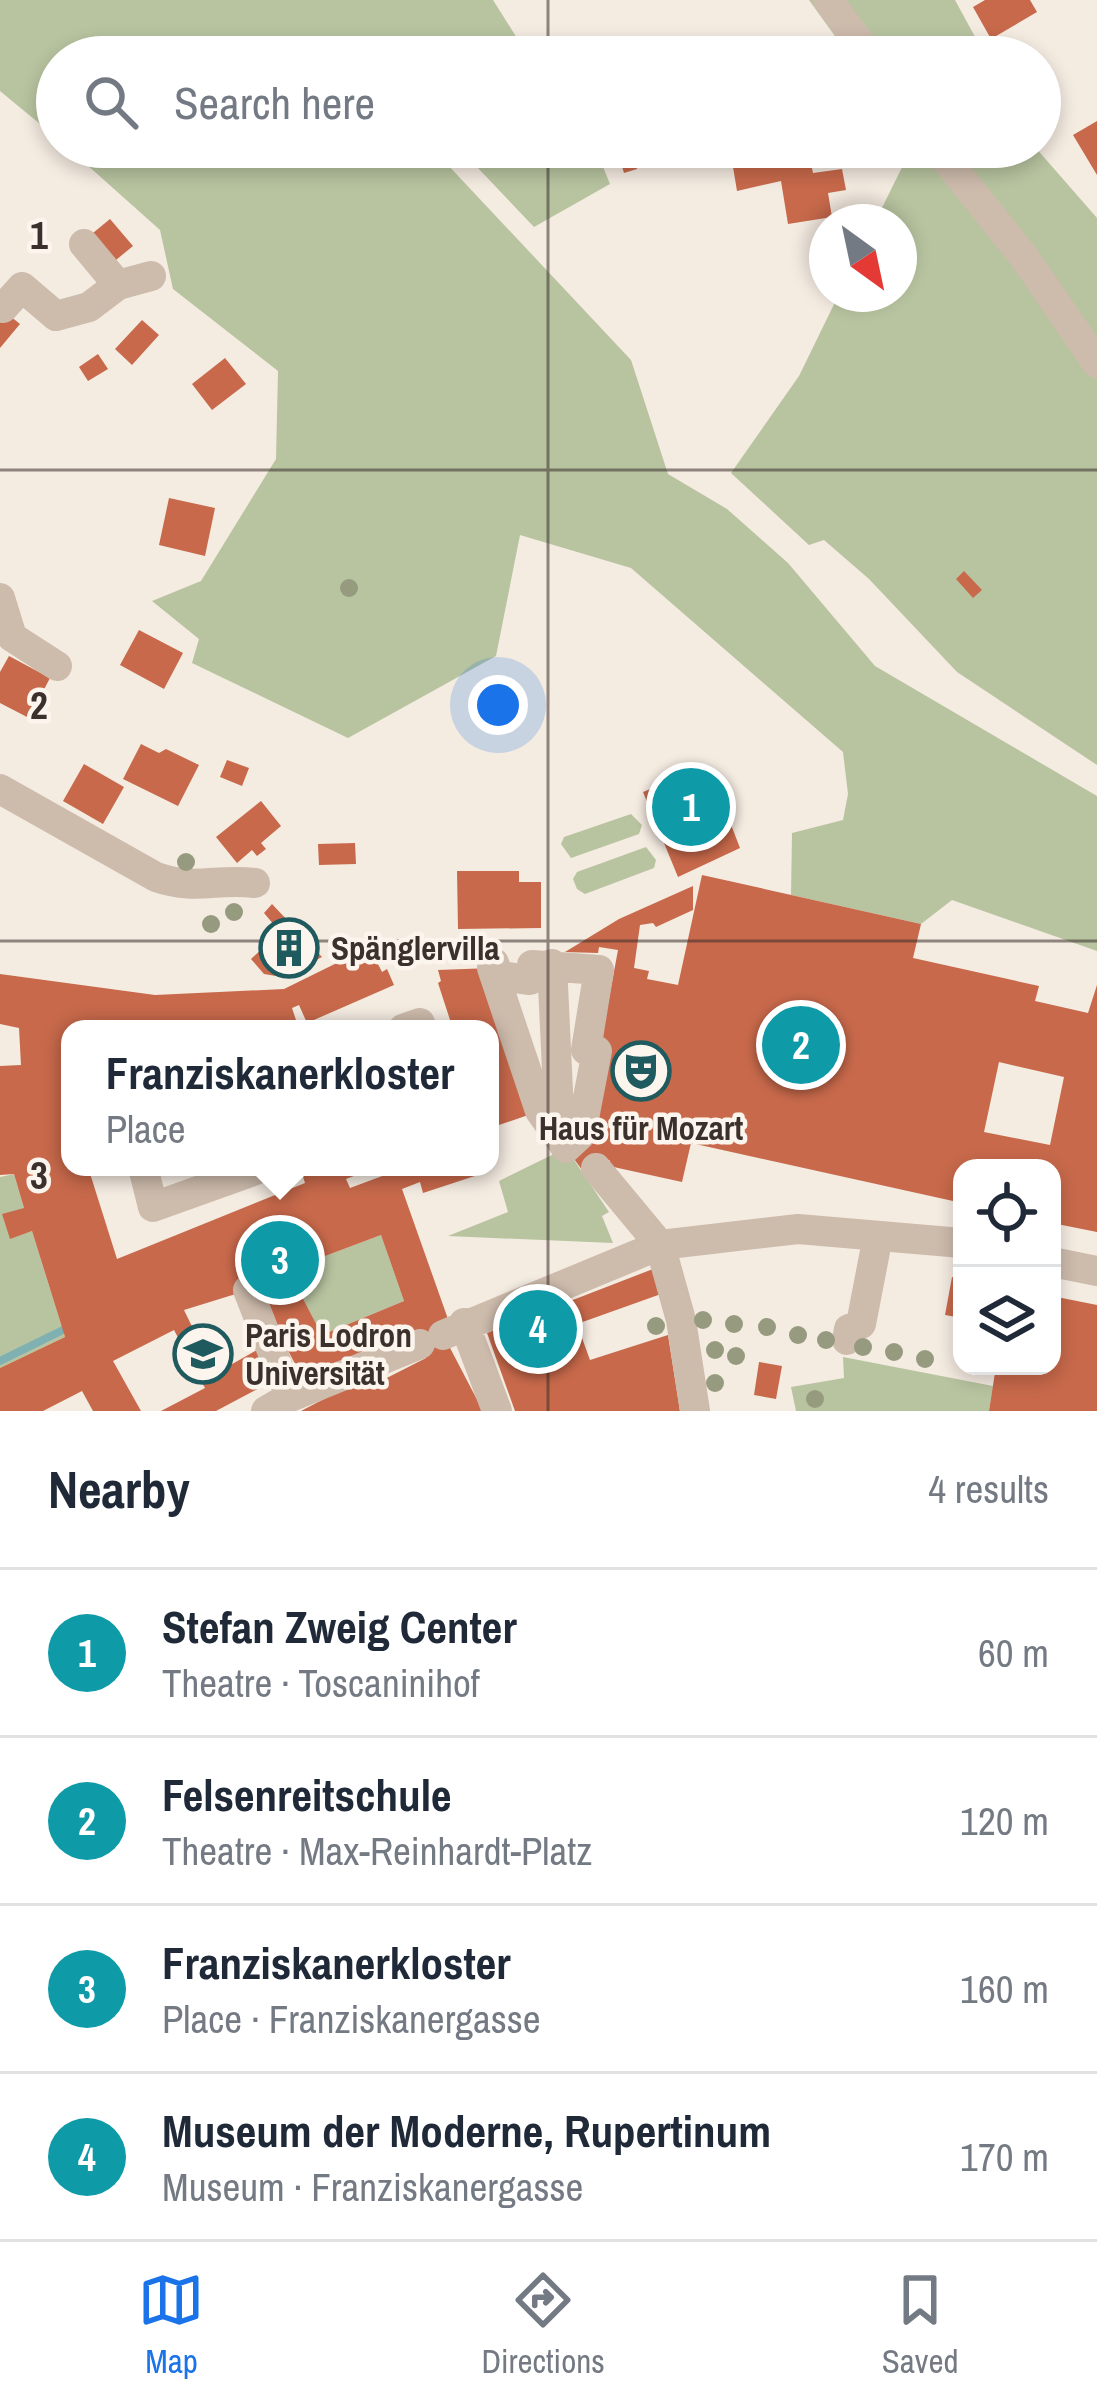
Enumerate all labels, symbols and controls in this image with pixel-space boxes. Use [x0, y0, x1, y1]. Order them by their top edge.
search box [36, 36, 1061, 168]
icon: search [78, 69, 144, 135]
text: Search here [174, 72, 375, 133]
north arrow [809, 204, 917, 312]
text: 1 [30, 209, 48, 261]
your location [468, 675, 528, 735]
text: 2 [30, 679, 48, 731]
pin: 1 [652, 762, 730, 852]
building icon: Spänglervilla [258, 917, 320, 979]
place label: Spänglervilla [331, 926, 499, 970]
pin: 2 [762, 1000, 840, 1090]
popup [61, 1020, 499, 1176]
theatre icon: Haus für Mozart [610, 1040, 672, 1102]
text: Franziskanerkloster [106, 1042, 454, 1103]
text: Place [106, 1103, 186, 1155]
place label: Haus für Mozart [539, 1106, 743, 1150]
text: 3 [30, 1149, 48, 1201]
map controls [953, 1159, 1061, 1375]
button: locate [953, 1159, 1061, 1267]
pin: 3 [241, 1215, 319, 1305]
button: layers [953, 1267, 1061, 1375]
pin: 4 [499, 1284, 577, 1374]
place label: Paris Lodron Universität [245, 1313, 412, 1395]
school or university icon: Paris Lodron Universität [172, 1323, 234, 1385]
text: Nearby [48, 1455, 190, 1524]
text: 4 results [928, 1463, 1049, 1515]
text: Stefan Zweig Center [162, 1596, 517, 1657]
text: 1 [78, 1627, 96, 1679]
text: 60 m [978, 1627, 1049, 1679]
text: Theatre · Toscaninihof [162, 1657, 480, 1709]
text: Felsenreitschule [162, 1764, 451, 1825]
text: 2 [78, 1795, 96, 1847]
text: 120 m [960, 1795, 1049, 1847]
text: Theatre · Max-Reinhardt-Platz [162, 1825, 592, 1877]
text: Franziskanerkloster [162, 1932, 511, 1993]
text: 3 [78, 1963, 96, 2015]
text: 160 m [960, 1963, 1049, 2015]
text: Place · Franziskanergasse [162, 1993, 541, 2045]
text: Museum der Moderne, Rupertinum [162, 2100, 771, 2161]
text: 4 [78, 2131, 96, 2183]
text: 170 m [960, 2131, 1049, 2183]
text: Museum · Franziskanergasse [162, 2161, 583, 2213]
tab: Map [138, 2267, 204, 2383]
tab: Directions [481, 2267, 605, 2383]
tab: Saved [882, 2267, 958, 2383]

